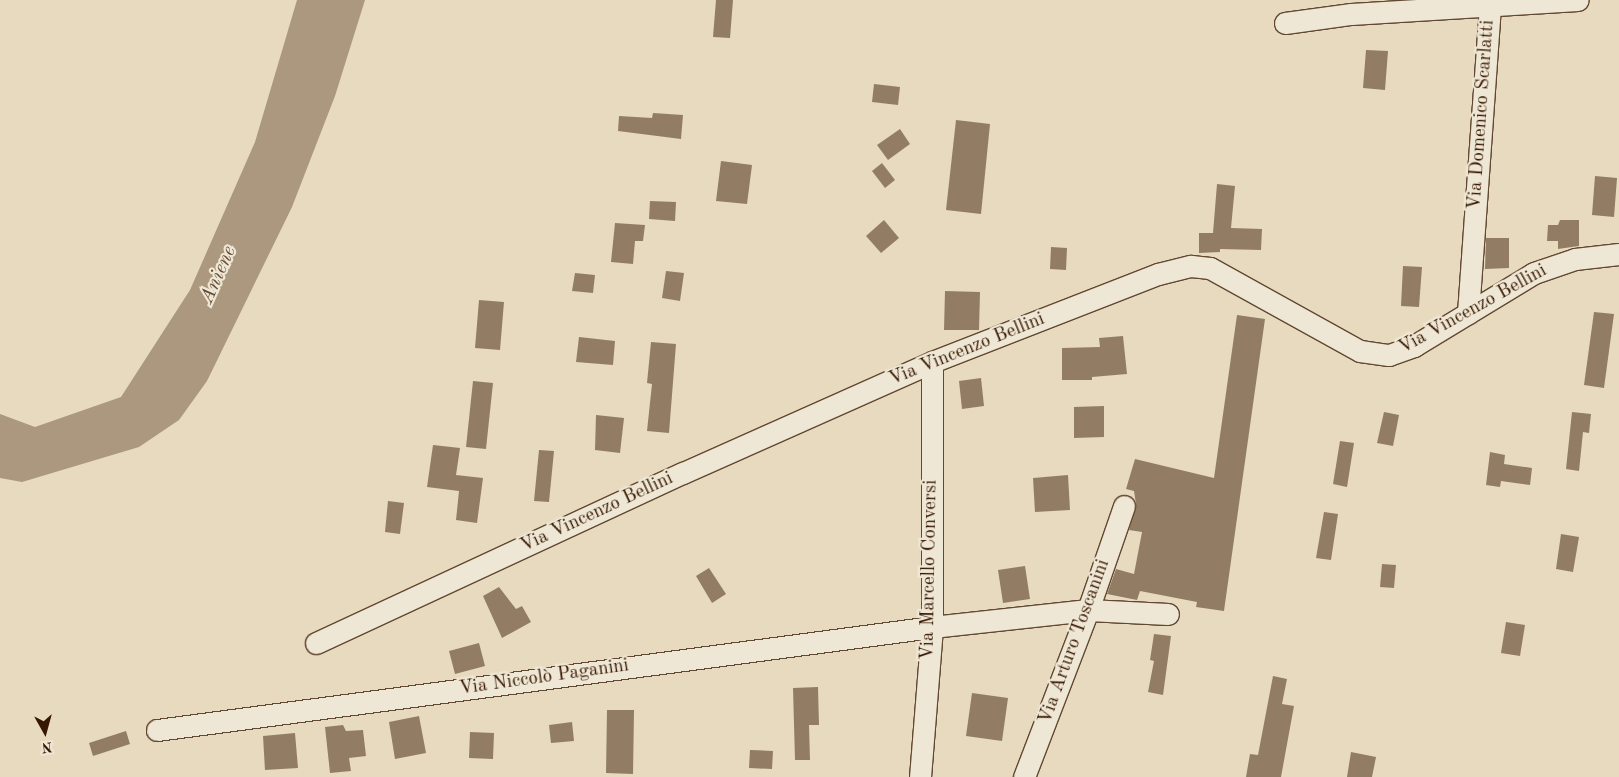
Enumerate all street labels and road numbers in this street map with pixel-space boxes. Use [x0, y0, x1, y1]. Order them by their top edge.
street label: Via Domenico Scarlatti [1464, 19, 1500, 211]
street label: Via Vincenzo Bellini [1395, 260, 1551, 360]
street label: Via Vincenzo Bellini [886, 308, 1048, 392]
street label: Via Vincenzo Bellini [517, 468, 677, 558]
street label: Via Marcello Conversi [917, 480, 943, 660]
street label: Via Arturo Toscanini [1035, 556, 1115, 728]
street label: Via Niccolò Paganini [458, 655, 630, 701]

